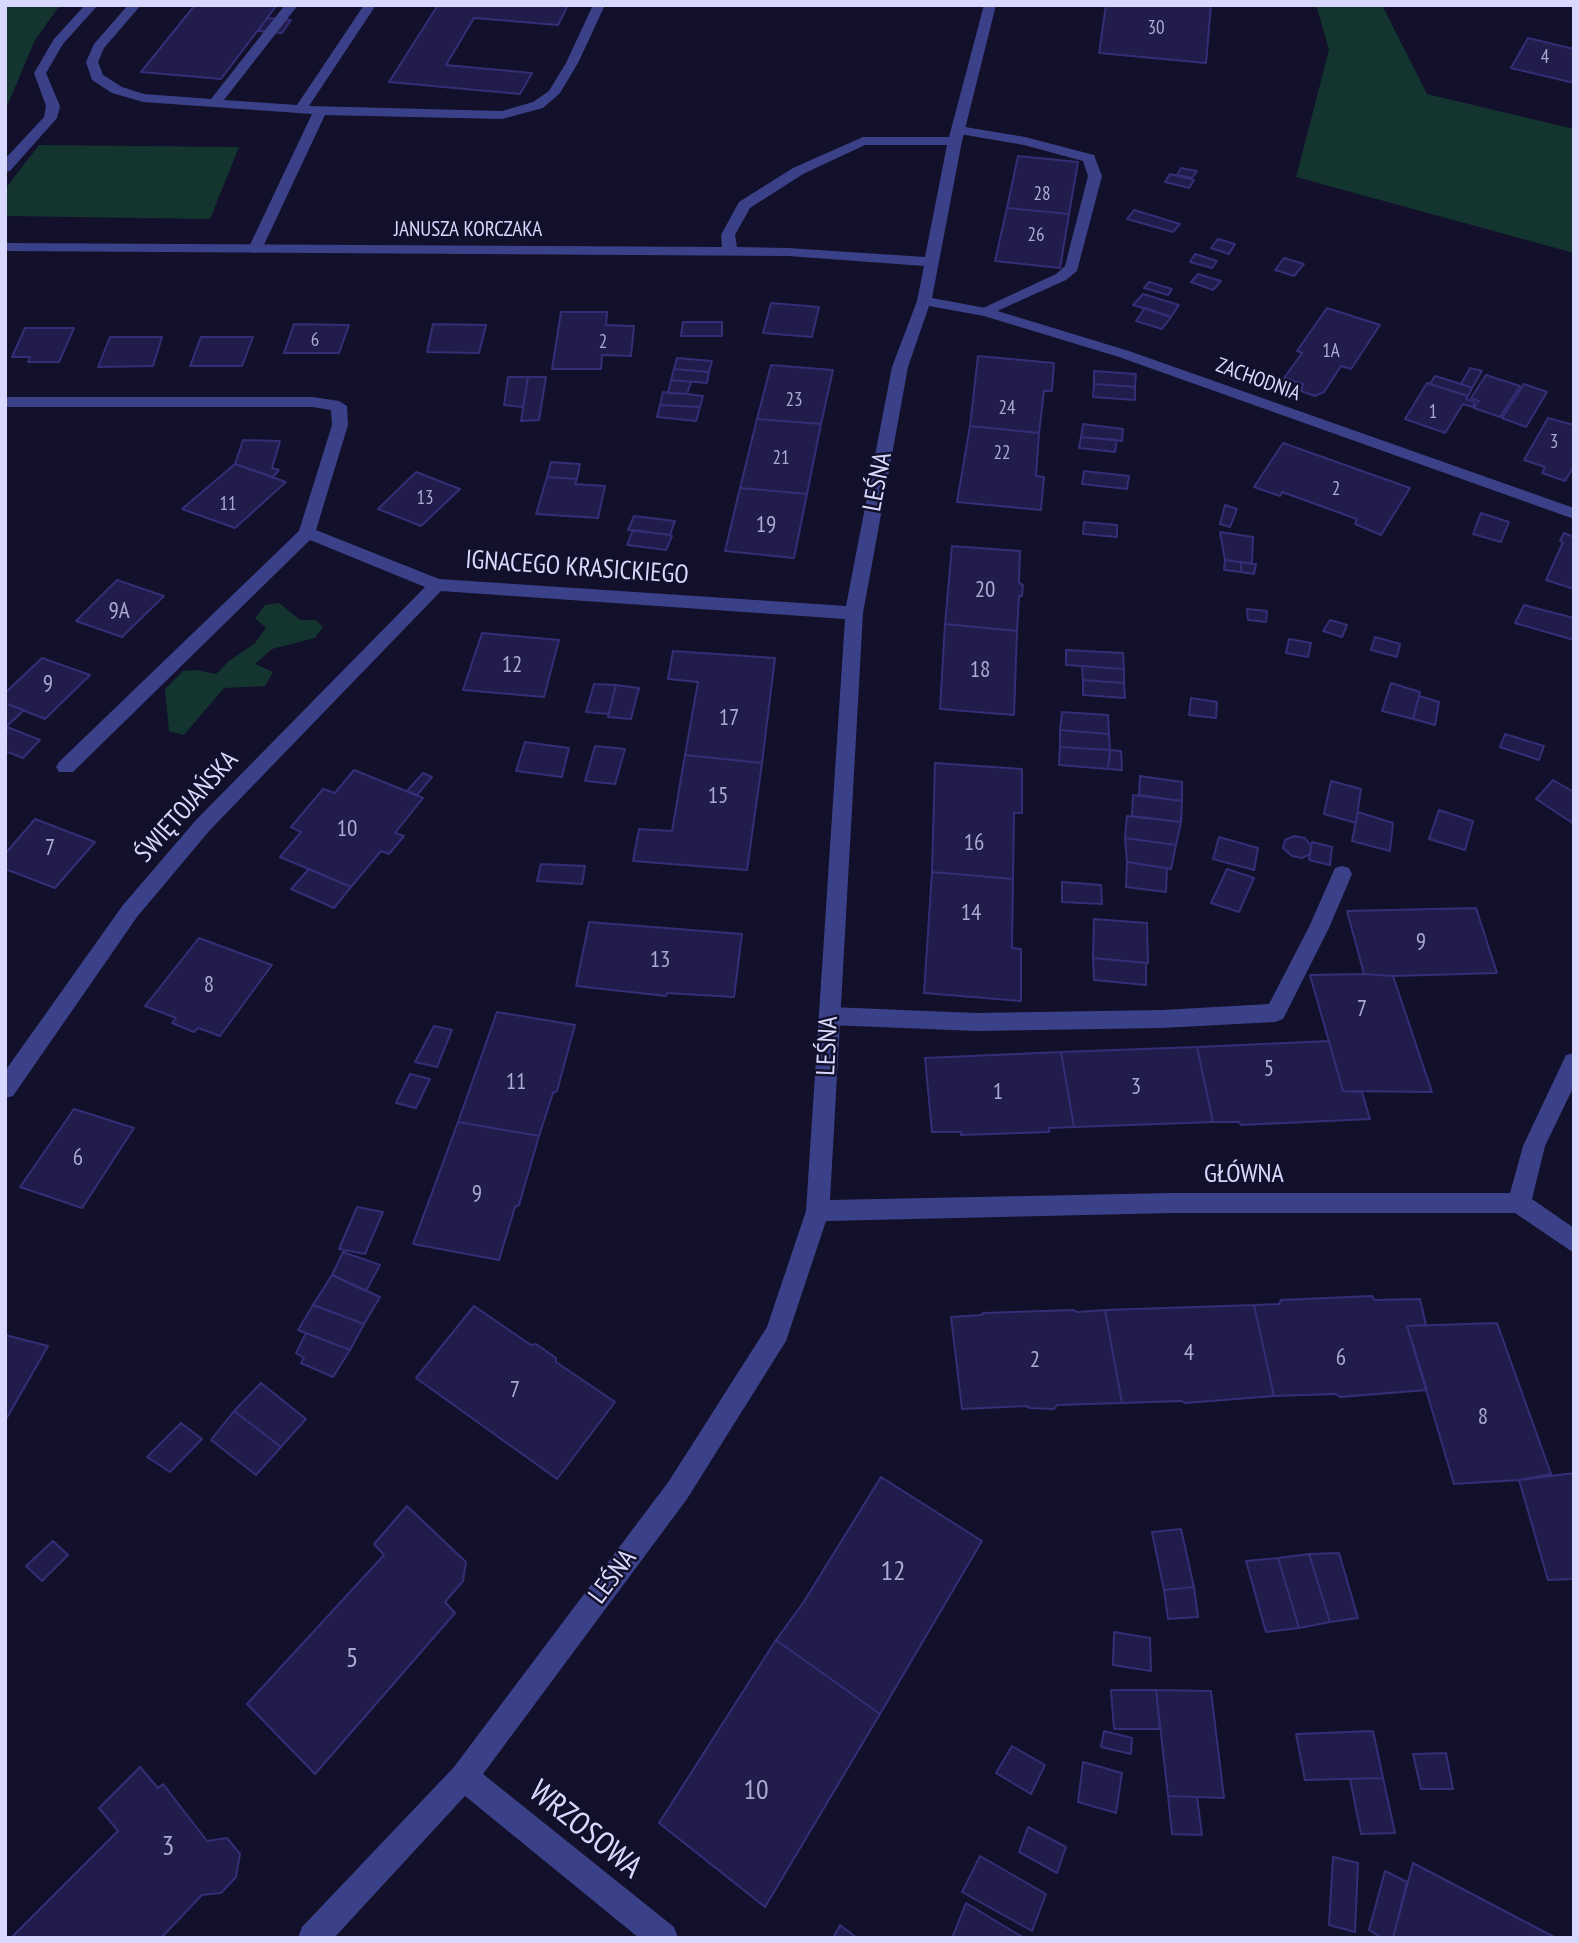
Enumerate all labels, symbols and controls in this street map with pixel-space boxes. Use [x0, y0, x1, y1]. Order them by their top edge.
house number: 30 [1147, 18, 1165, 40]
house number: 4 [1541, 47, 1549, 69]
house number: 28 [1033, 184, 1051, 206]
street label: JANUSZA KORCZAKA [394, 217, 542, 243]
house number: 26 [1027, 225, 1045, 247]
house number: 6 [311, 330, 319, 352]
house number: 2 [599, 332, 607, 354]
house number: 1A [1322, 341, 1340, 363]
street label: ZACHODNIA [1212, 353, 1304, 407]
house number: 23 [785, 390, 803, 412]
house number: 24 [998, 398, 1016, 420]
house number: 1 [1429, 402, 1437, 424]
house number: 3 [1550, 432, 1558, 454]
house number: 22 [993, 443, 1011, 465]
house number: 21 [772, 448, 790, 470]
street label: LEŚNA [857, 450, 899, 514]
house number: 2 [1332, 479, 1340, 501]
house number: 13 [416, 488, 434, 510]
house number: 11 [219, 494, 237, 516]
house number: 19 [756, 511, 776, 539]
street label: IGNACEGO KRASICKIEGO [464, 545, 690, 591]
house number: 20 [975, 576, 995, 604]
house number: 9A [108, 597, 130, 625]
house number: 12 [502, 651, 522, 679]
house number: 18 [970, 656, 990, 684]
house number: 9 [43, 670, 53, 698]
house number: 17 [719, 704, 739, 732]
street label: ŚWIĘTOJAŃSKA [129, 745, 245, 869]
house number: 15 [708, 782, 728, 810]
house number: 10 [337, 815, 357, 843]
house number: 16 [964, 829, 984, 857]
house number: 7 [45, 834, 55, 862]
house number: 14 [961, 899, 981, 927]
house number: 9 [1416, 928, 1426, 956]
house number: 13 [650, 946, 670, 974]
house number: 8 [204, 971, 214, 999]
house number: 7 [1357, 995, 1367, 1023]
street label: LEŚNA [811, 1016, 845, 1076]
house number: 5 [1264, 1055, 1274, 1083]
house number: 11 [506, 1068, 526, 1096]
house number: 3 [1131, 1073, 1141, 1101]
house number: 1 [993, 1078, 1003, 1106]
house number: 6 [73, 1144, 83, 1172]
street label: GŁÓWNA [1204, 1159, 1284, 1191]
house number: 9 [472, 1180, 482, 1208]
house number: 4 [1184, 1339, 1194, 1367]
house number: 6 [1336, 1344, 1346, 1372]
house number: 2 [1030, 1346, 1040, 1374]
house number: 7 [510, 1376, 520, 1404]
house number: 8 [1478, 1403, 1488, 1431]
street label: LEŚNA [583, 1544, 643, 1610]
house number: 12 [880, 1555, 906, 1589]
house number: 5 [346, 1642, 358, 1676]
street label: WRZOSOWA [521, 1773, 649, 1887]
house number: 10 [743, 1774, 769, 1808]
house number: 3 [162, 1830, 174, 1864]

